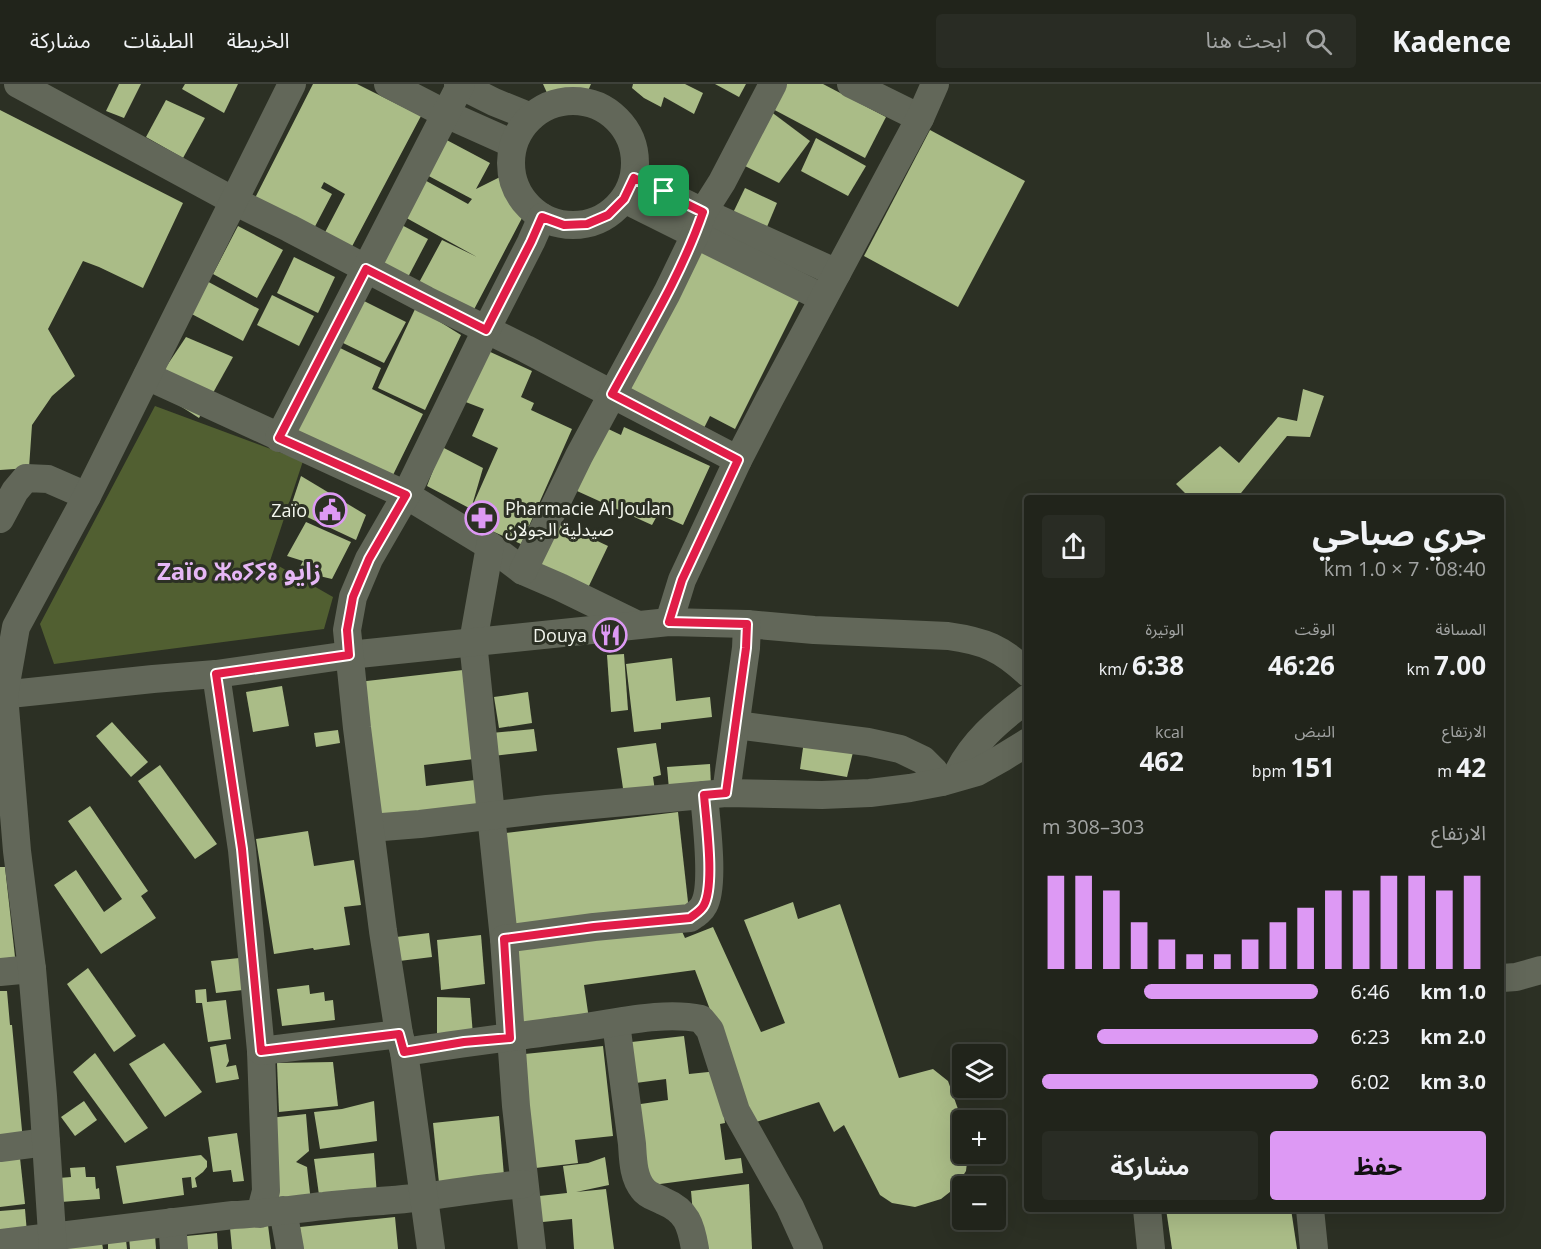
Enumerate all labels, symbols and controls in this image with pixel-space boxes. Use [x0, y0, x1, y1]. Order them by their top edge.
search box [936, 14, 1356, 68]
text: Kadence [1392, 22, 1511, 60]
text: ابحث هنا [1205, 24, 1287, 54]
icon: search [1302, 25, 1335, 58]
text: مشاركة [30, 26, 91, 54]
text: الطبقات [124, 26, 194, 54]
text: الخريطة [227, 26, 290, 54]
pin [638, 165, 689, 216]
icon: arrive [647, 174, 680, 207]
public building icon: Zaïo [312, 492, 348, 528]
place label: Pharmacie Al Joulan صيدلية الجولان [505, 496, 672, 541]
place label: Zaïo [271, 498, 307, 522]
pharmacy icon: Pharmacie Al Joulan صيدلية الجولان [464, 500, 500, 536]
text: جري صباحي [1312, 510, 1486, 555]
button: share [1042, 515, 1105, 578]
district label: Zaïo ⵣⴰⵢⵢⵓ زايو [157, 554, 321, 587]
text: 08:40 · 7 × 1.0 km [1324, 555, 1486, 582]
restaurant icon: Douya [592, 617, 628, 653]
text: الوتيرة [1146, 618, 1184, 640]
text: الوقت [1295, 618, 1335, 640]
text: المسافة [1436, 618, 1486, 640]
place label: Douya [533, 623, 587, 647]
text: 6:38 [1132, 647, 1184, 683]
text: 46:26 [1268, 647, 1335, 683]
text: 7.00 [1434, 647, 1486, 683]
text: /km [1099, 658, 1132, 680]
text: km [1407, 658, 1434, 680]
text: النبض [1294, 720, 1335, 742]
text: الارتفاع [1442, 720, 1486, 742]
text: kcal [1155, 721, 1184, 743]
text: 462 [1139, 743, 1184, 779]
text: 151 [1290, 749, 1335, 785]
text: 42 [1456, 749, 1486, 785]
text: bpm [1252, 760, 1290, 782]
text: m [1437, 760, 1456, 782]
text: 303–308 m [1042, 813, 1144, 840]
text: الارتفاع [1431, 819, 1486, 846]
text: 6:46 [1350, 978, 1390, 1005]
text: 1.0 km [1420, 978, 1486, 1005]
text: 6:23 [1350, 1023, 1390, 1050]
text: 2.0 km [1420, 1023, 1486, 1050]
map controls [952, 1044, 1006, 1230]
button: layers [952, 1044, 1006, 1098]
text: 6:02 [1350, 1068, 1390, 1095]
text: 3.0 km [1420, 1068, 1486, 1095]
button: + [952, 1110, 1006, 1164]
button: مشاركة [1042, 1131, 1258, 1200]
button: حفظ [1270, 1131, 1486, 1200]
button: − [952, 1176, 1006, 1230]

